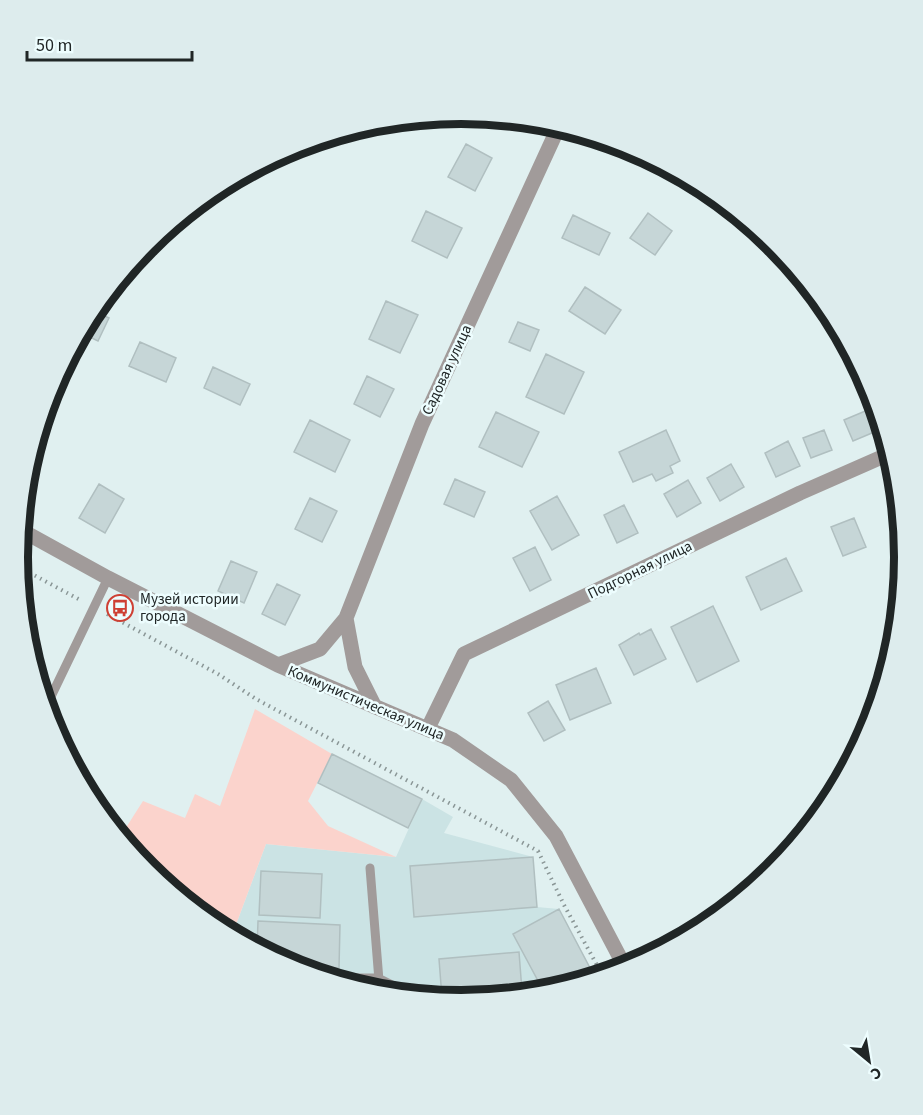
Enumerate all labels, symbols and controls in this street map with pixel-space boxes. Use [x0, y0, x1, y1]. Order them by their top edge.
scale bar [27, 24, 192, 62]
text: 50 m [36, 33, 72, 58]
street label: Садовая улица [417, 321, 477, 419]
street label: Подгорная улица [584, 536, 696, 604]
place label: Музей истории города [140, 589, 239, 627]
bus stop icon: Музей истории города [105, 593, 135, 623]
street label: Коммунистическая улица [284, 660, 448, 746]
north arrow [839, 1031, 899, 1091]
text: С [866, 1061, 886, 1085]

